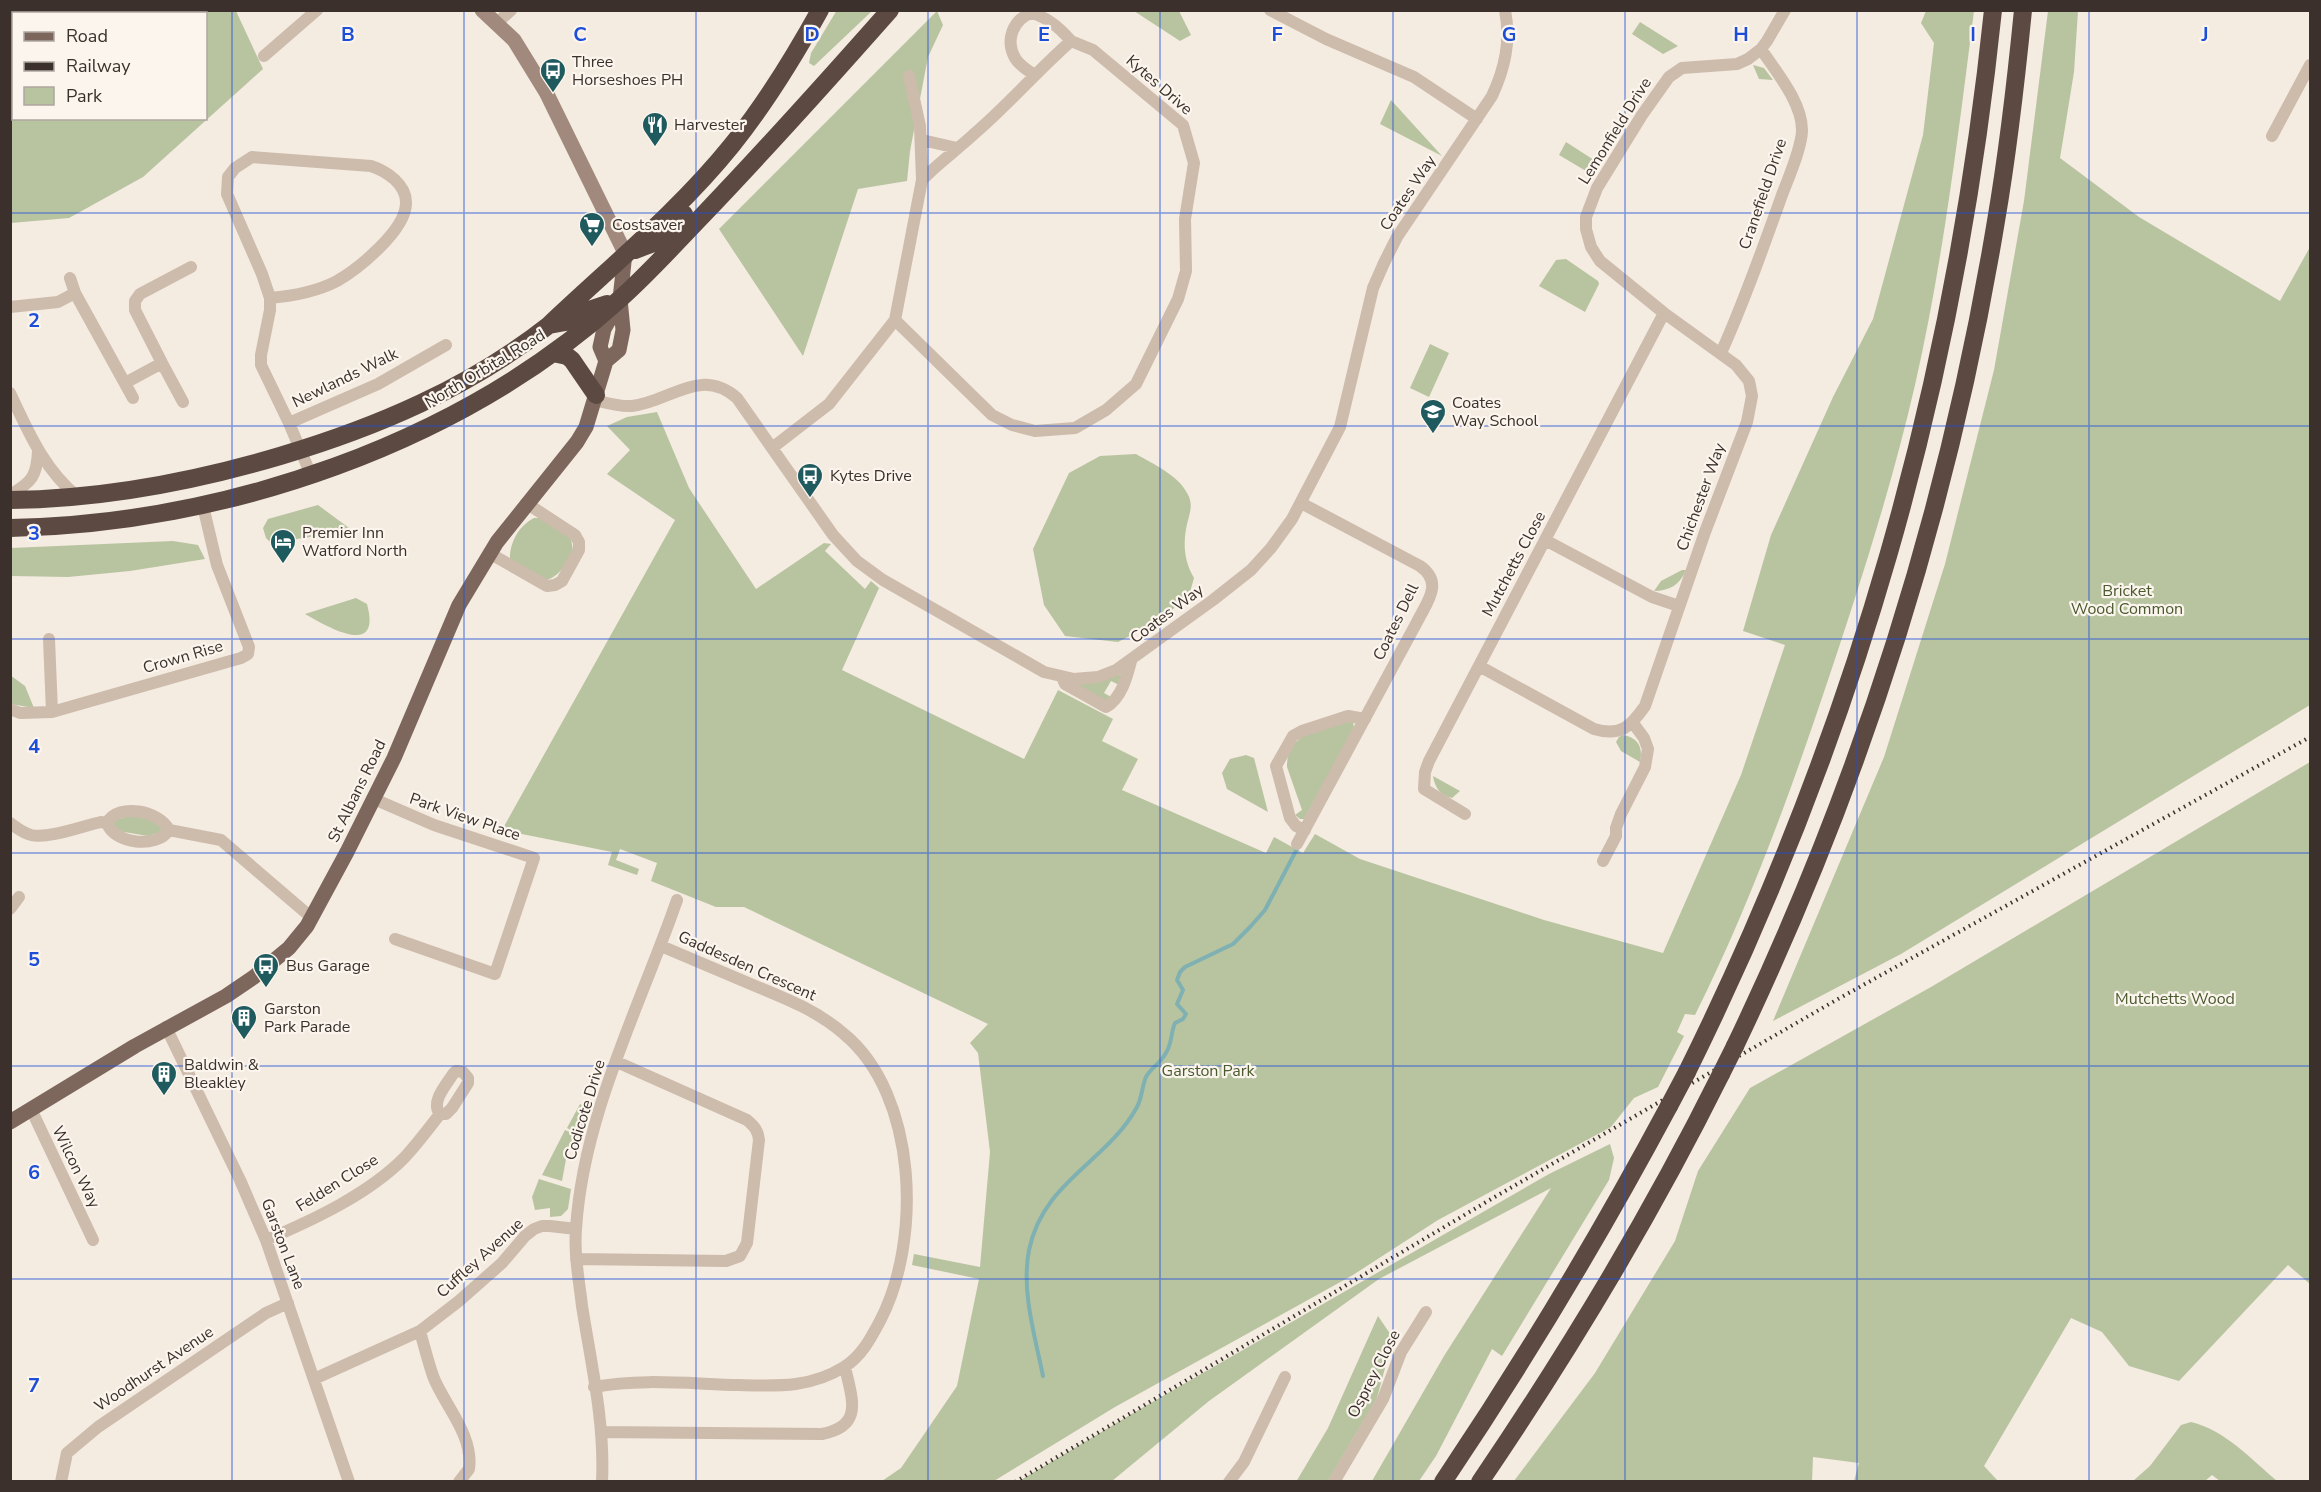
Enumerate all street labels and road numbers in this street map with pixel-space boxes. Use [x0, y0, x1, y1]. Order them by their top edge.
street label: Kytes Drive [1121, 50, 1197, 120]
street label: Lemonfield Drive [1573, 73, 1657, 189]
street label: Cranefield Drive [1734, 136, 1792, 252]
street label: Coates Way [1375, 150, 1442, 235]
street label: North Orbital Road [421, 324, 549, 414]
street label: Newlands Walk [288, 342, 402, 413]
street label: Chichester Way [1671, 439, 1731, 554]
street label: Mutchetts Close [1477, 507, 1551, 621]
street label: Coates Way [1126, 579, 1209, 649]
street label: Coates Dell [1368, 580, 1424, 664]
street label: Crown Rise [140, 635, 226, 679]
street label: St Albans Road [323, 736, 391, 846]
street label: Park View Place [407, 788, 523, 846]
street label: Gaddesden Crescent [674, 926, 820, 1007]
street label: Codicote Drive [559, 1057, 611, 1163]
street label: Wilcon Way [47, 1122, 106, 1212]
street label: Felden Close [292, 1149, 382, 1217]
street label: Garston Lane [256, 1195, 310, 1293]
street label: Cuffley Avenue [432, 1213, 528, 1303]
street label: Woodhurst Avenue [90, 1321, 218, 1417]
street label: Osprey Close [1342, 1326, 1406, 1422]

